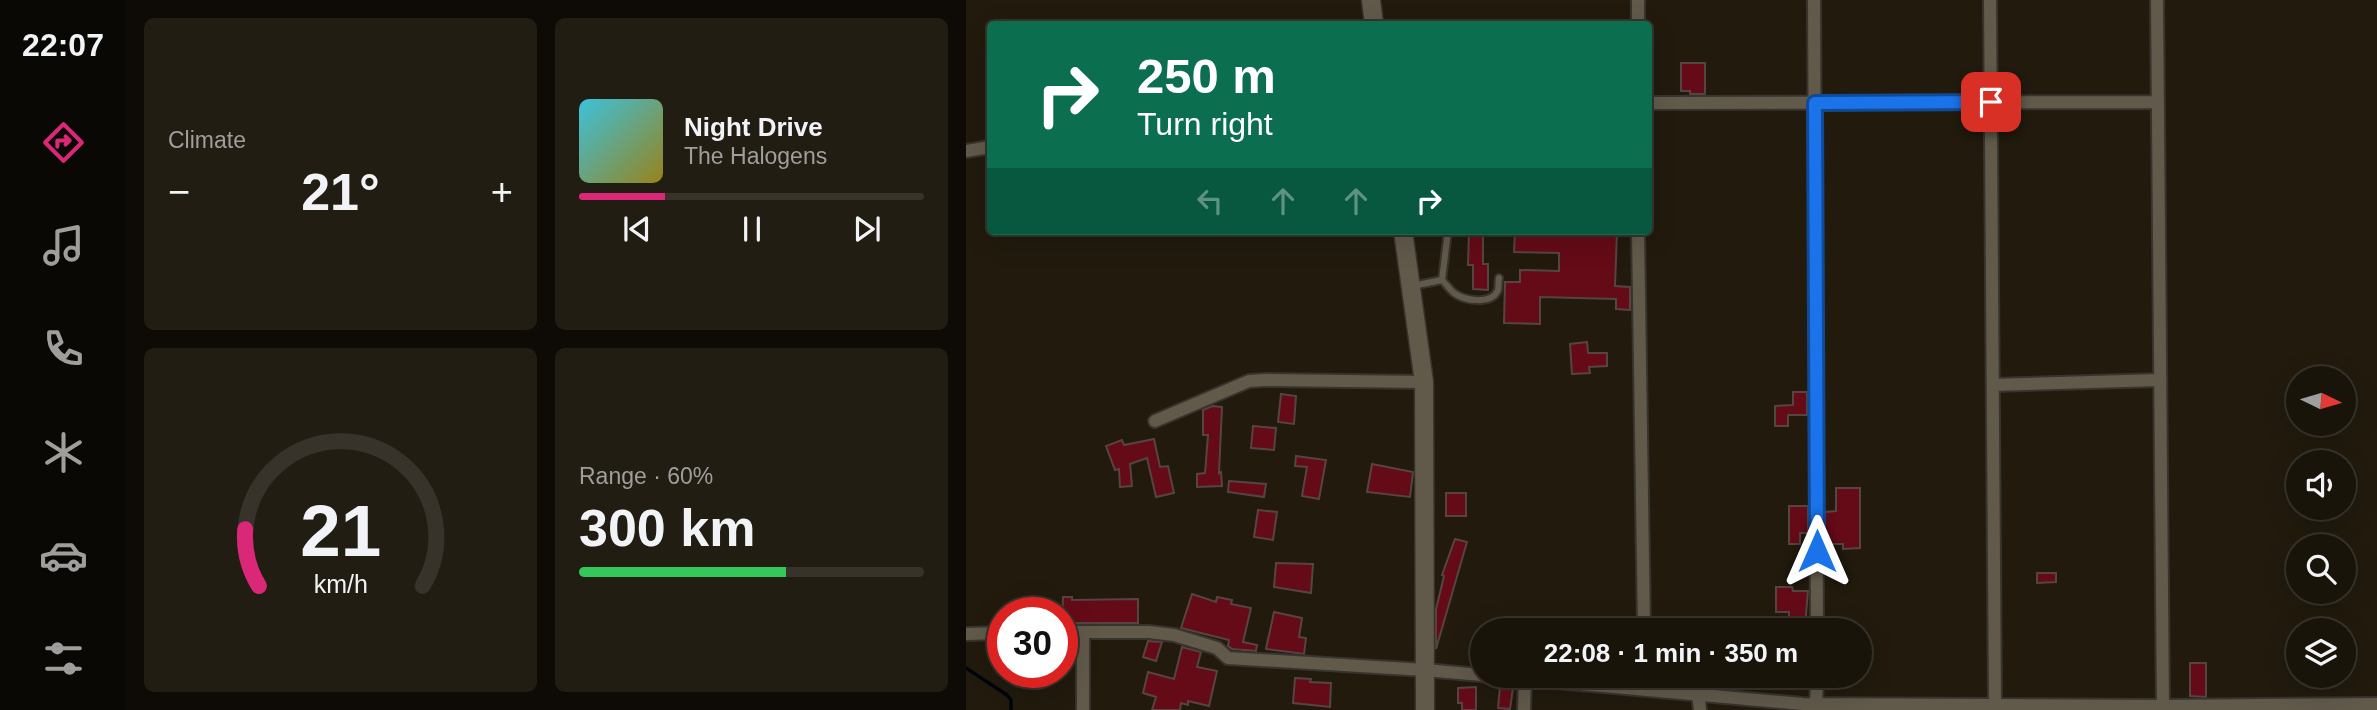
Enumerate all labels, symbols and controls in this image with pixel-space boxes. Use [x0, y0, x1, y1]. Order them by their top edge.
text: 22:07 [22, 27, 104, 63]
icon: right [1022, 49, 1113, 140]
text: 250 m [1137, 49, 1276, 103]
pin [1961, 72, 2021, 132]
icon: arrive [1972, 83, 2010, 121]
text: Turn right [1137, 106, 1273, 142]
text: Night Drive [684, 112, 823, 142]
icon: directions [39, 118, 88, 167]
text: Climate [168, 127, 246, 153]
text: The Halogens [684, 143, 827, 169]
text: 21° [301, 163, 380, 221]
text: − [168, 171, 190, 213]
text: + [491, 171, 513, 213]
icon: left [1191, 182, 1229, 220]
icon: ahead [1264, 182, 1302, 220]
icon: ahead [1337, 182, 1375, 220]
icon: right [1410, 182, 1448, 220]
icon: previous [618, 210, 656, 248]
icon: pause [733, 210, 771, 248]
icon: next [848, 210, 886, 248]
icon: music [39, 221, 88, 270]
icon: phone [39, 324, 88, 373]
north arrow [2286, 366, 2356, 436]
map controls [2286, 366, 2356, 688]
icon: climate [39, 428, 88, 477]
button: sound [2286, 450, 2356, 520]
text: Range · 60% [579, 463, 713, 489]
text: 21 [300, 490, 381, 571]
text: 300 km [579, 499, 755, 557]
position arrow [1780, 514, 1854, 588]
icon: car [39, 531, 88, 580]
button: search [2286, 534, 2356, 604]
text: km/h [313, 570, 368, 598]
speed limit sign: 30 [987, 597, 1078, 688]
button: layers [2286, 618, 2356, 688]
icon: filters [39, 634, 88, 683]
text: 22:08 · 1 min · 350 m [1544, 638, 1798, 668]

